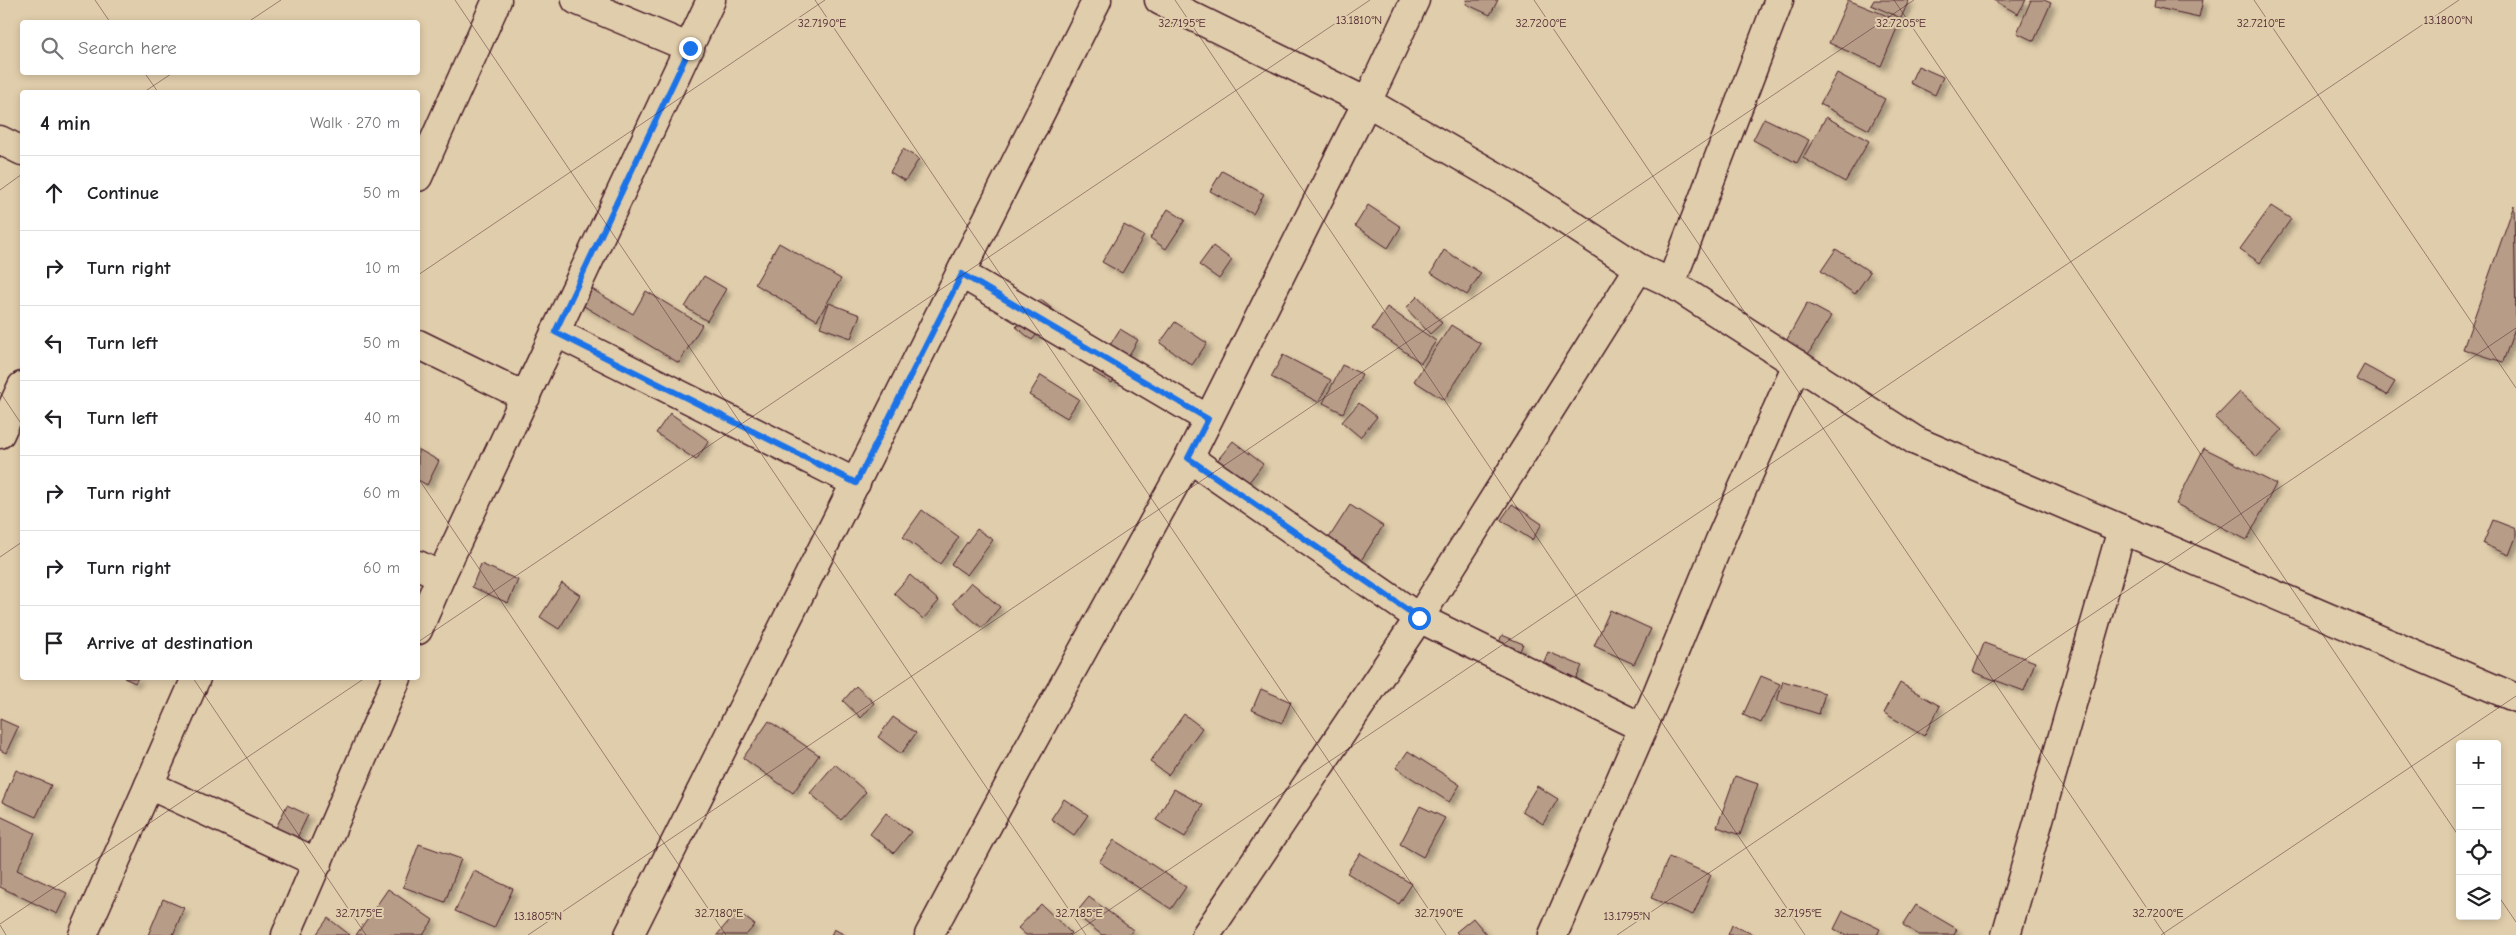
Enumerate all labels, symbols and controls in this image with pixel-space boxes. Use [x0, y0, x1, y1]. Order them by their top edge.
text: 13.1810°N [1336, 13, 1382, 27]
text: 13.1800°N [2423, 13, 2473, 27]
text: 32.7190°E [798, 16, 846, 30]
text: 32.7195°E [1158, 16, 1206, 30]
text: 32.7200°E [1516, 16, 1566, 30]
text: 32.7205°E [1876, 16, 1926, 30]
text: 32.7210°E [2237, 16, 2285, 30]
search box [20, 20, 420, 75]
icon: search [38, 34, 66, 62]
text: Search here [78, 37, 177, 59]
route end [679, 37, 702, 60]
text: 4 min [40, 111, 91, 135]
text: Walk · 270 m [310, 114, 400, 132]
icon: ahead [40, 179, 68, 207]
text: Continue [87, 182, 159, 204]
text: 50 m [363, 184, 400, 202]
icon: right [40, 254, 68, 282]
text: Turn right [87, 257, 171, 279]
text: 10 m [365, 259, 400, 277]
icon: left [40, 329, 68, 357]
text: Turn left [87, 332, 158, 354]
text: 50 m [363, 334, 400, 352]
icon: left [40, 404, 68, 432]
text: Turn left [87, 407, 158, 429]
text: 40 m [364, 409, 400, 427]
icon: right [40, 479, 68, 507]
text: Turn right [87, 482, 171, 504]
text: 60 m [363, 484, 400, 502]
icon: right [40, 554, 68, 582]
text: Turn right [87, 557, 171, 579]
text: 60 m [363, 559, 400, 577]
route start [1408, 607, 1431, 630]
icon: arrive [40, 629, 68, 657]
text: Arrive at destination [87, 632, 253, 654]
map controls [2456, 740, 2501, 920]
button: + [2456, 740, 2501, 785]
button: − [2456, 785, 2501, 830]
button: locate [2456, 830, 2501, 875]
button: layers [2456, 875, 2501, 920]
text: 32.7175°E [336, 906, 383, 920]
text: 32.7180°E [695, 906, 743, 920]
text: 32.7185°E [1055, 906, 1103, 920]
text: 32.7190°E [1415, 906, 1463, 920]
text: 32.7195°E [1774, 906, 1822, 920]
text: 32.7200°E [2133, 906, 2183, 920]
text: 13.1805°N [514, 909, 562, 923]
text: 13.1795°N [1604, 909, 1650, 923]

